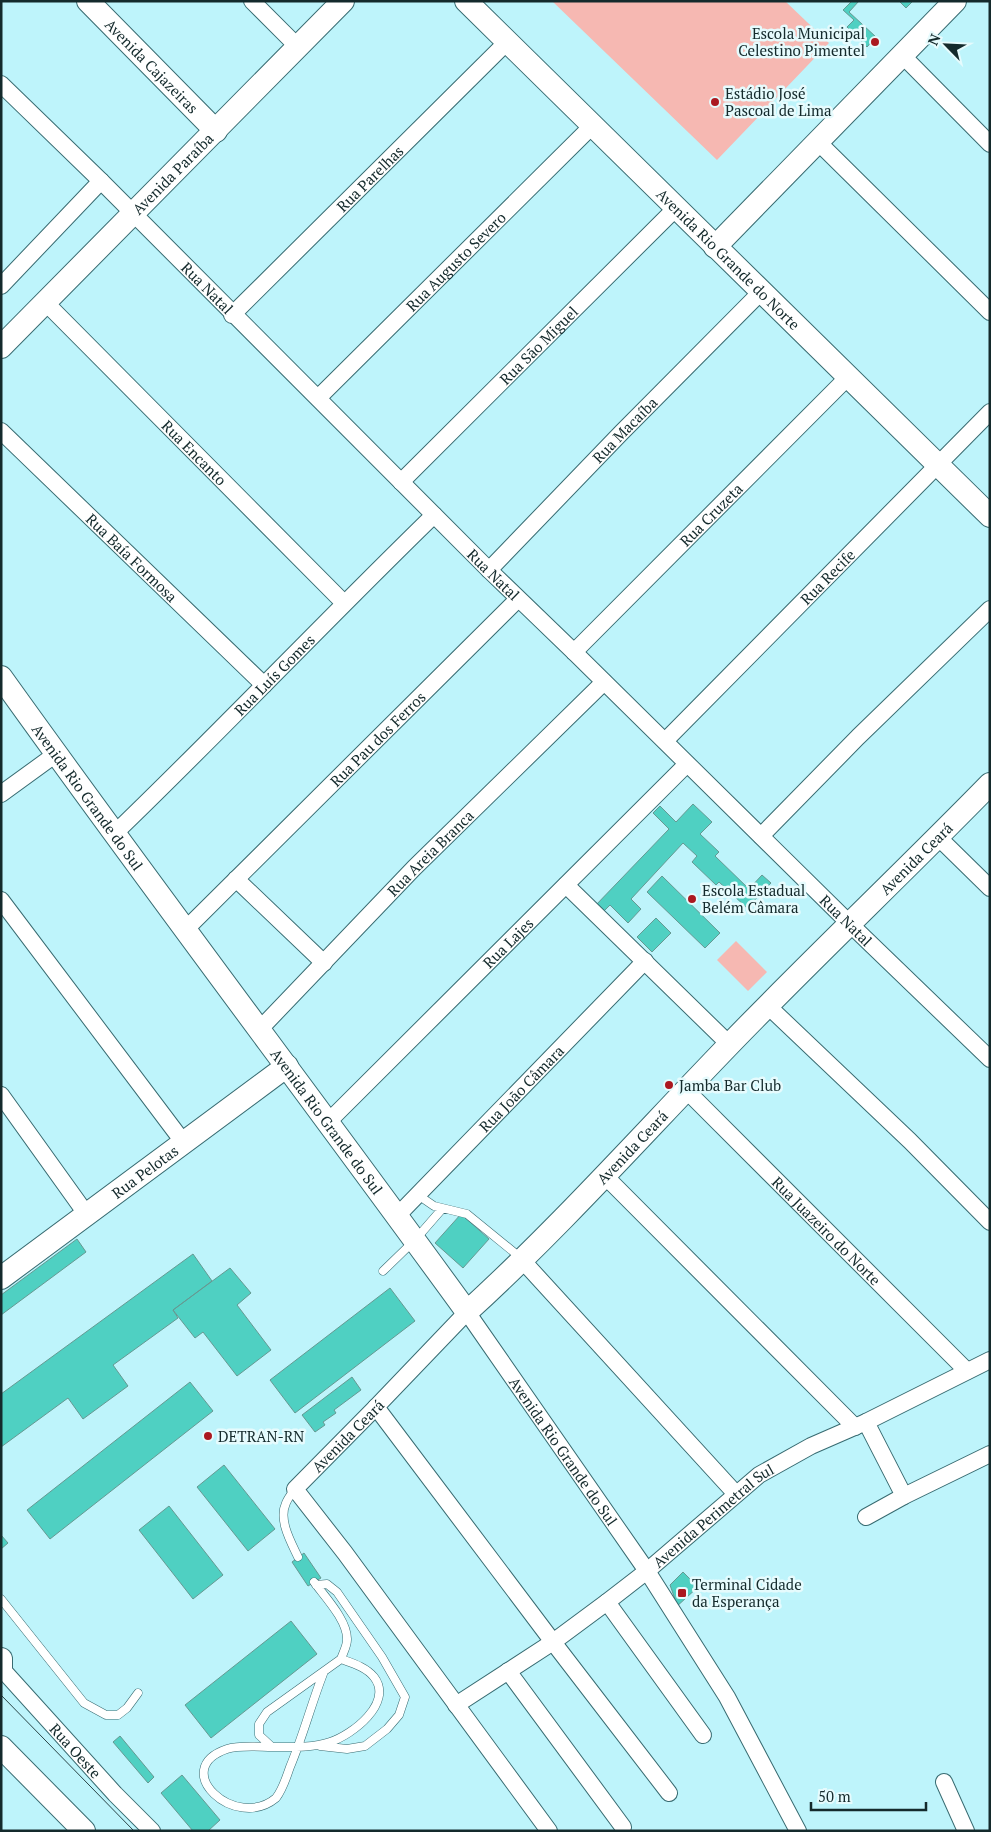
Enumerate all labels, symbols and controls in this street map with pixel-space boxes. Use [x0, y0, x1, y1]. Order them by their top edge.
street label: Avenida Cajazeiras [101, 14, 203, 117]
north arrow [921, 20, 971, 70]
place label: Escola Municipal Celestino Pimentel [738, 23, 865, 60]
text: N [923, 30, 945, 48]
marker: Escola Municipal Celestino Pimentel [869, 36, 881, 48]
place label: Estádio José Pascoal de Lima [725, 83, 832, 120]
marker: Estádio José Pascoal de Lima [709, 96, 721, 108]
street label: Avenida Paraíba [128, 128, 218, 219]
street label: Rua Parelhas [332, 141, 407, 216]
street label: Avenida Rio Grande do Norte [652, 184, 805, 334]
street label: Rua Augusto Severo [401, 207, 510, 315]
street label: Rua Natal [177, 257, 238, 318]
street label: Rua São Miguel [495, 302, 582, 389]
street label: Rua Macaíba [588, 392, 662, 467]
street label: Rua Encanto [158, 415, 231, 489]
street label: Rua Cruzeta [675, 478, 747, 550]
street label: Rua Baía Formosa [82, 509, 182, 606]
street label: Rua Natal [463, 544, 524, 604]
street label: Rua Recife [796, 545, 859, 609]
street label: Rua Luís Gomes [230, 630, 319, 720]
street label: Rua Pau dos Ferros [325, 687, 430, 791]
street label: Avenida Rio Grande do Sul [28, 720, 148, 874]
street label: Rua Areia Branca [383, 805, 478, 900]
street label: Avenida Ceará [875, 818, 957, 899]
place label: Escola Estadual Belém Câmara [702, 880, 805, 917]
street label: Rua Natal [816, 890, 877, 950]
marker: Escola Estadual Belém Câmara [686, 893, 698, 905]
street label: Rua Lajes [478, 913, 537, 972]
street label: Rua João Câmara [474, 1040, 568, 1136]
street label: Avenida Rio Grande do Sul [266, 1044, 387, 1198]
place label: Jamba Bar Club [679, 1075, 781, 1095]
marker: Jamba Bar Club [663, 1079, 675, 1091]
street label: Avenida Ceará [592, 1105, 672, 1188]
street label: Rua Pelotas [108, 1140, 182, 1203]
street label: Rua Juazeiro do Norte [768, 1172, 885, 1289]
street label: Avenida Rio Grande do Sul [505, 1373, 622, 1529]
street label: Avenida Ceará [307, 1395, 388, 1476]
place label: DETRAN-RN [218, 1426, 304, 1446]
marker: DETRAN-RN [202, 1430, 214, 1442]
street label: Avenida Perimetral Sul [648, 1459, 777, 1572]
place label: Terminal Cidade da Esperança [692, 1574, 802, 1611]
marker: Terminal Cidade da Esperança [676, 1587, 688, 1599]
street label: Rua Oeste [46, 1719, 106, 1782]
scale bar [811, 1780, 926, 1812]
text: 50 m [818, 1786, 851, 1806]

